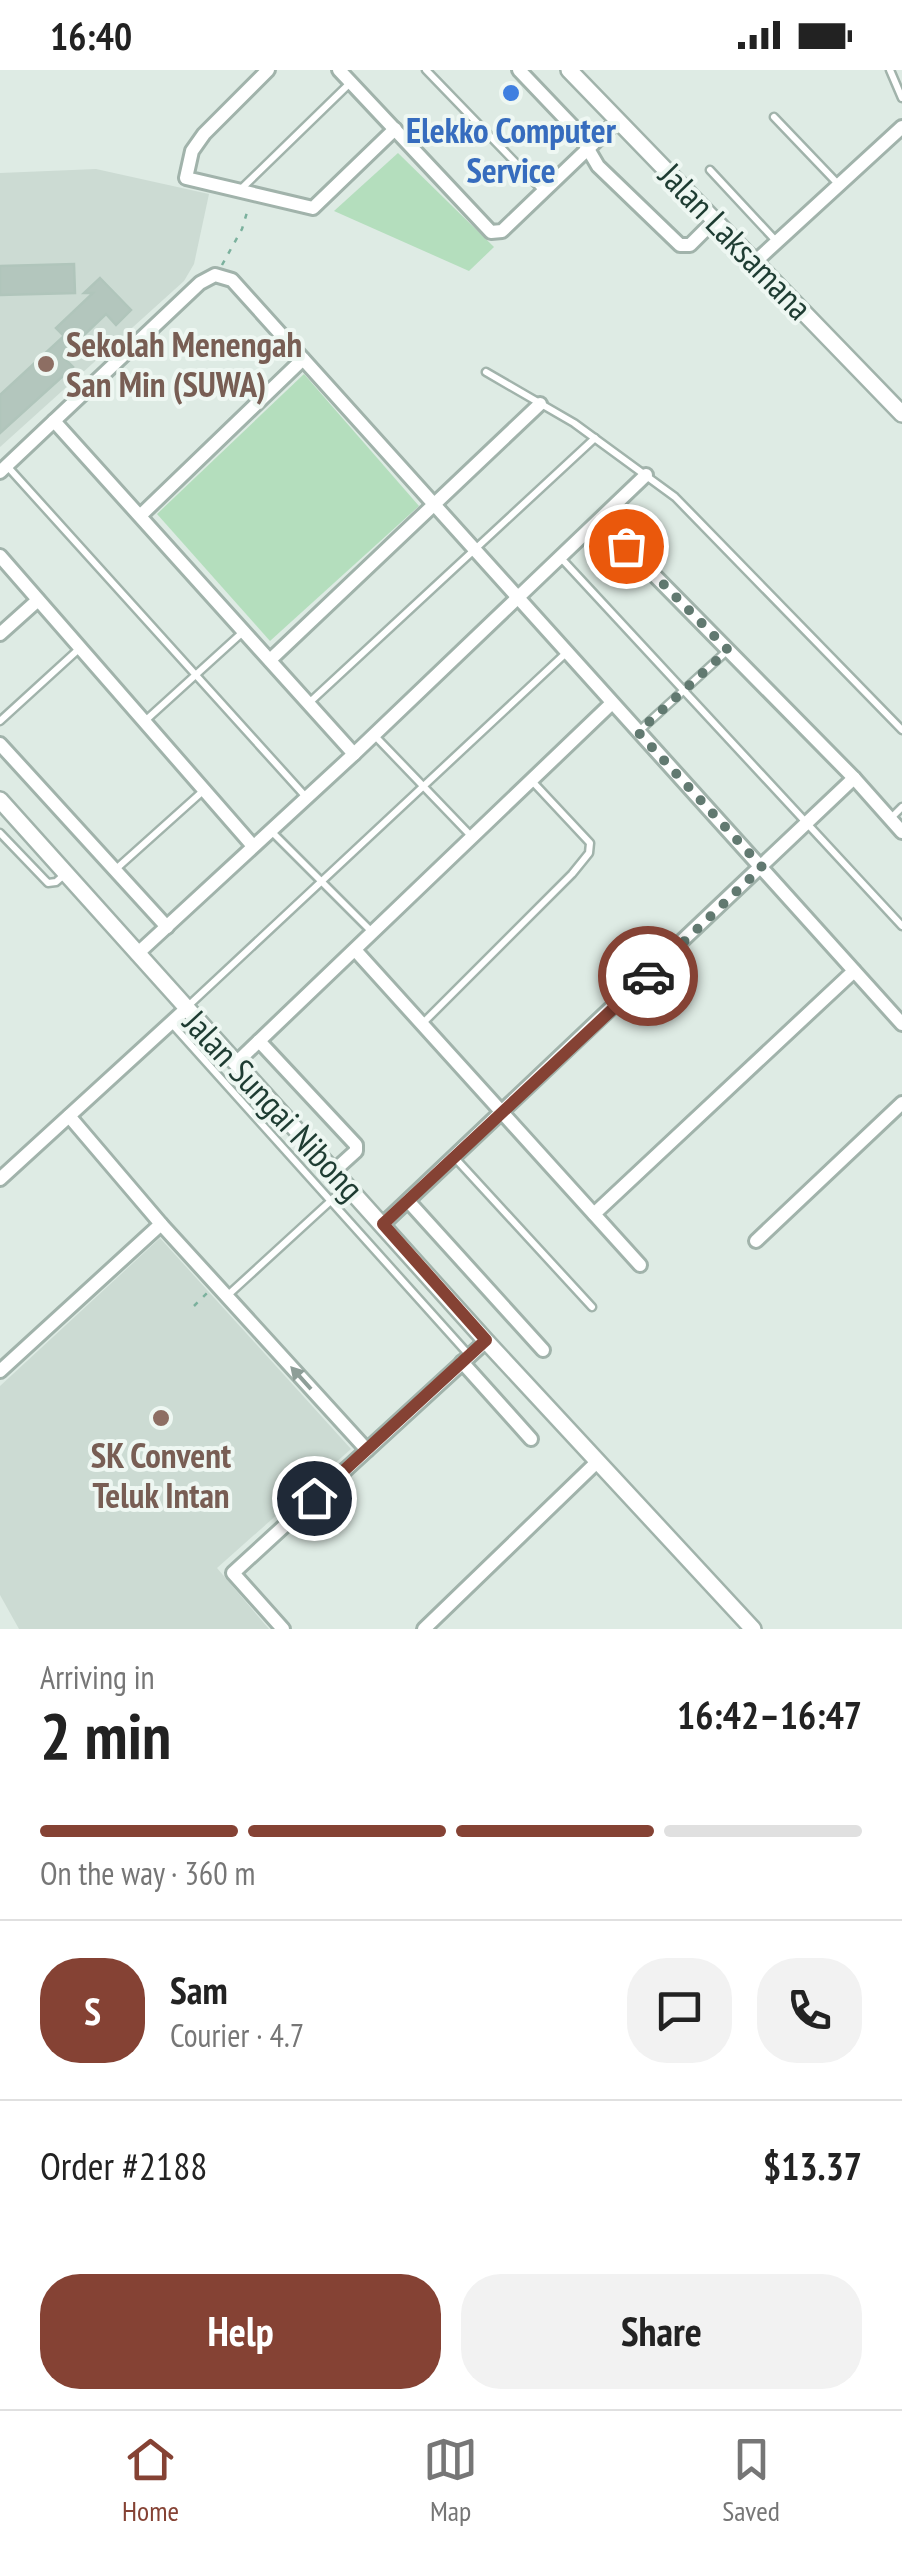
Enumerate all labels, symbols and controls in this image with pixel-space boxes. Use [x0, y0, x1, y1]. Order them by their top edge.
text: 16:40 [50, 11, 132, 60]
marker: Elekko Computer Service [500, 82, 522, 104]
place label: Elekko Computer Service [406, 107, 617, 193]
street label: Jalan Laksamana [649, 152, 822, 329]
place label: Sekolah Menengah San Min (SUWA) [66, 321, 302, 407]
marker: Sekolah Menengah San Min (SUWA) [35, 353, 57, 375]
pin [584, 504, 669, 589]
icon: bag [599, 519, 654, 574]
courier [598, 926, 698, 1026]
icon: car [621, 949, 676, 1004]
street label: Jalan Sungai Nibong [173, 999, 374, 1210]
one-way arrow [291, 1366, 313, 1391]
marker: SK Convent Teluk Intan [150, 1407, 172, 1429]
place label: SK Convent Teluk Intan [91, 1432, 231, 1518]
pin [272, 1456, 357, 1541]
icon: home [287, 1471, 342, 1526]
text: Arriving in [40, 1656, 155, 1698]
text: 16:42–16:47 [677, 1690, 862, 1739]
text: 2 min [40, 1693, 171, 1777]
text: On the way · 360 m [40, 1852, 255, 1894]
button: chat [627, 1958, 732, 2063]
button: phone [757, 1958, 862, 2063]
text: Sam [170, 1965, 228, 2014]
text: S [84, 1986, 101, 2035]
text: Courier · 4.7 [170, 2014, 304, 2056]
text: Order #2188 [40, 2141, 207, 2190]
text: $13.37 [763, 2141, 862, 2190]
button: Help [40, 2274, 441, 2389]
button: Share [461, 2274, 862, 2389]
tab: Home [122, 2432, 179, 2529]
tab: Map [423, 2432, 478, 2529]
tab: Saved [722, 2432, 780, 2529]

